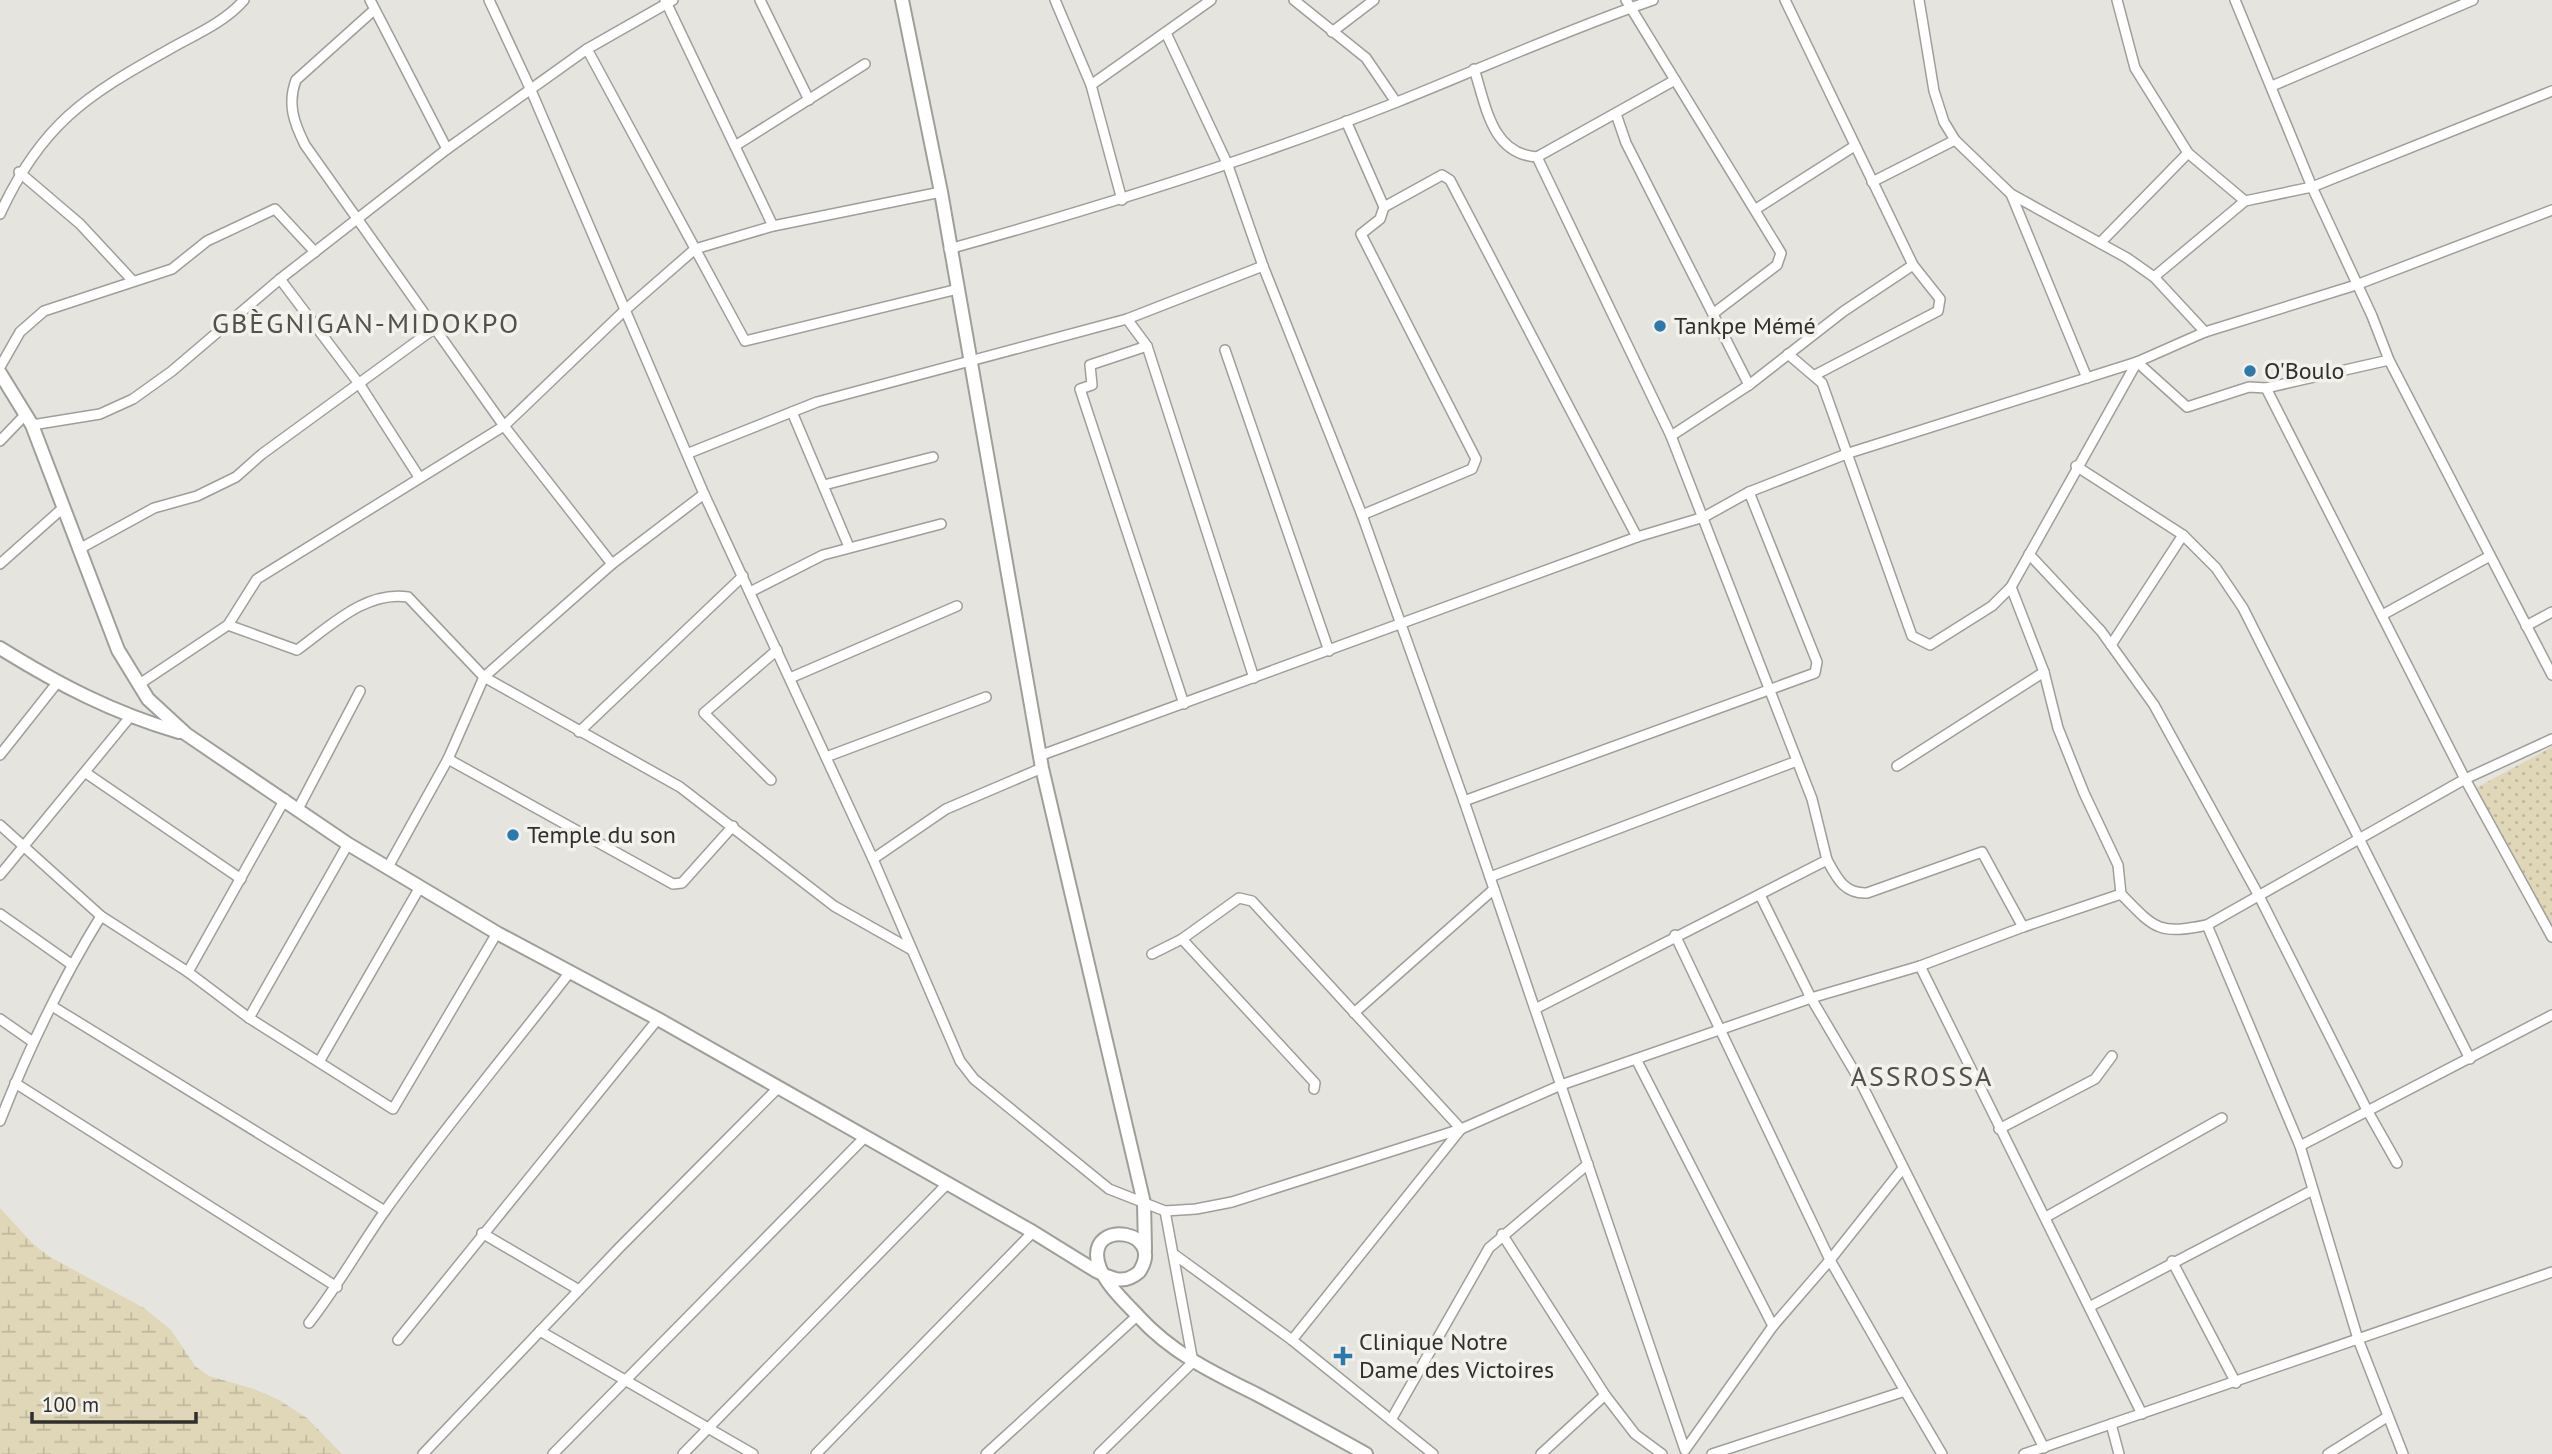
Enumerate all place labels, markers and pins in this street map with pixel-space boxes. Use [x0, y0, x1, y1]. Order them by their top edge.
place label: Tankpe Mémé [1674, 310, 1816, 341]
marker: Tankpe Mémé [1652, 318, 1668, 334]
place label: O'Boulo [2264, 355, 2344, 386]
marker: O'Boulo [2242, 363, 2258, 379]
place label: Temple du son [527, 819, 676, 850]
marker: Temple du son [505, 827, 521, 843]
place label: Clinique Notre Dame des Victoires [1359, 1326, 1554, 1385]
marker: Clinique Notre Dame des Victoires [1333, 1346, 1353, 1366]

